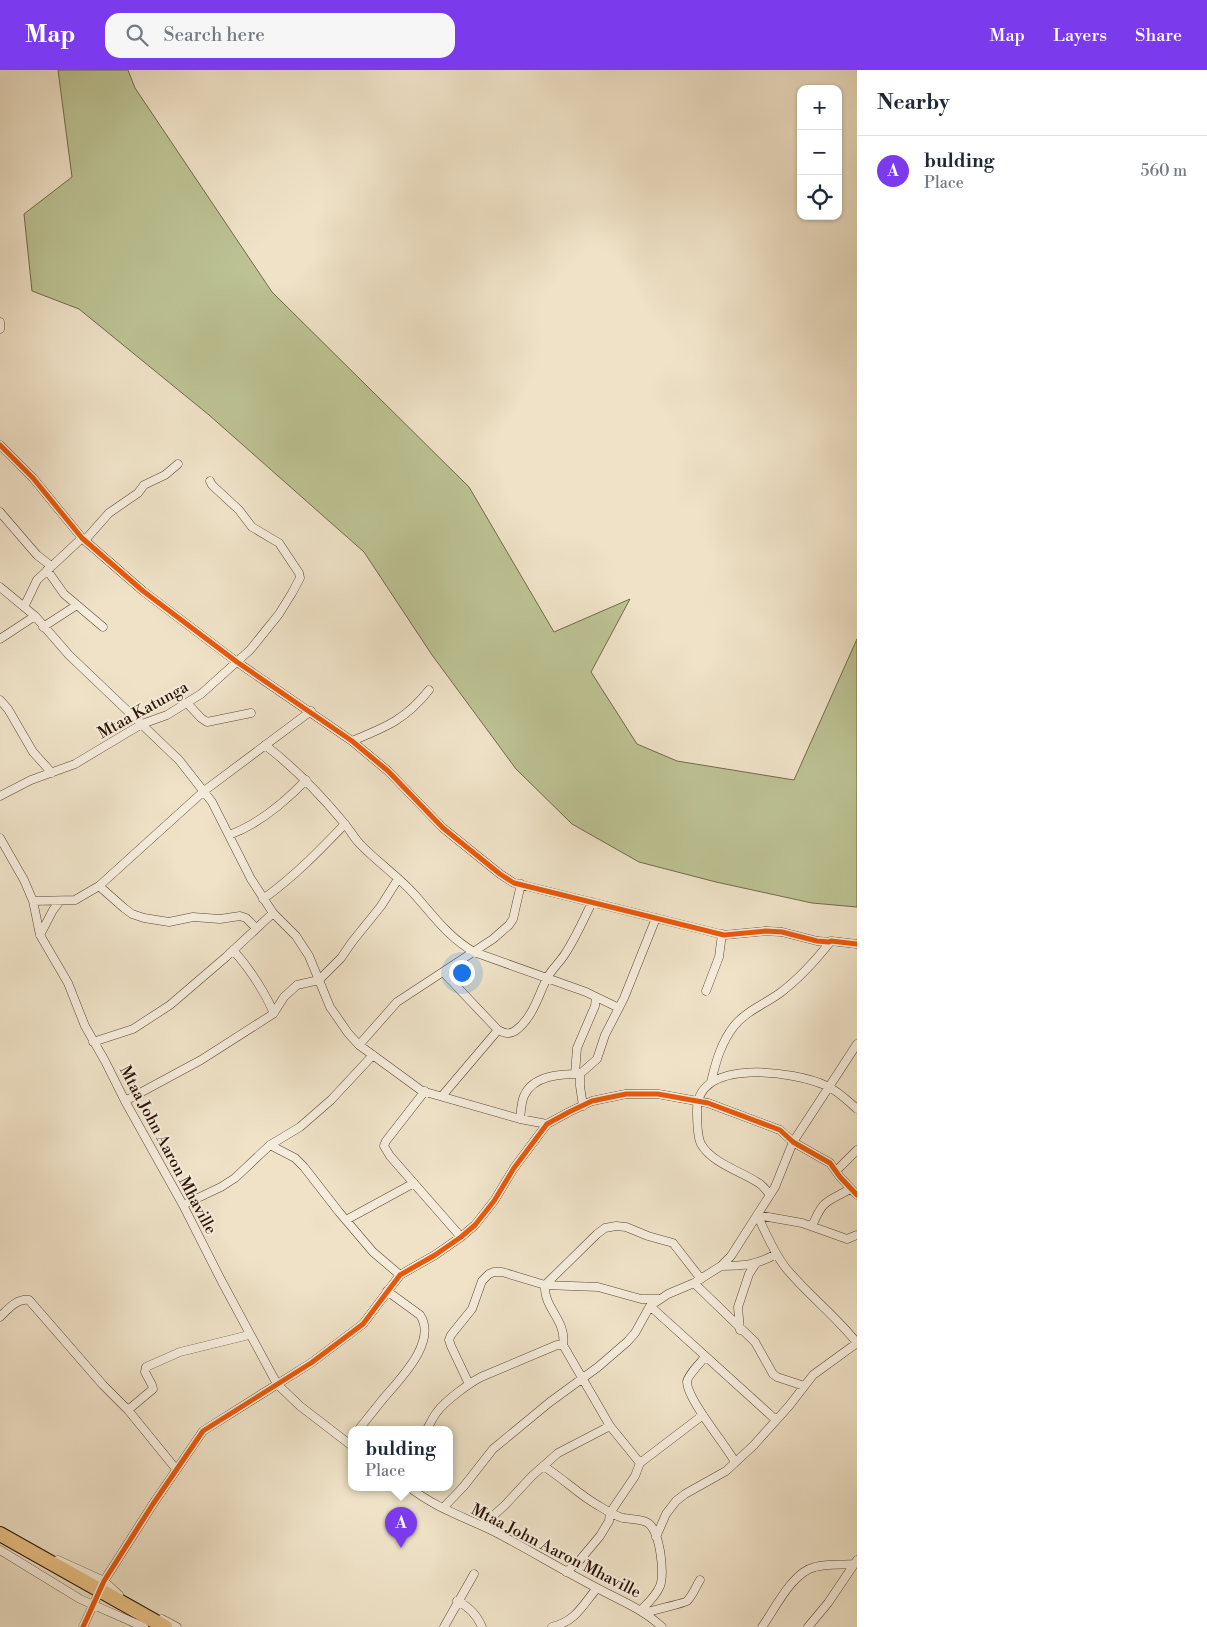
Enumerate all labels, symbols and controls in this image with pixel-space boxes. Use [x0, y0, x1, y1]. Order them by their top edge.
search box [105, 13, 455, 58]
text: Map [25, 20, 75, 50]
icon: search [123, 21, 151, 49]
text: Search here [163, 23, 265, 47]
text: Map [990, 24, 1025, 47]
text: Layers [1053, 24, 1107, 47]
text: Share [1135, 24, 1182, 47]
map controls [797, 85, 842, 220]
button: + [797, 85, 842, 130]
text: Nearby [877, 90, 950, 116]
button: − [797, 130, 842, 175]
text: bulding [924, 149, 994, 173]
text: A [887, 161, 899, 181]
text: 560 m [1141, 161, 1187, 181]
text: Place [924, 173, 964, 193]
button: locate [797, 175, 842, 220]
street label: Mtaa Katunga [94, 676, 193, 743]
your location [449, 960, 475, 986]
street label: Mtaa John Aaron Mhaville [115, 1062, 221, 1238]
popup [348, 1426, 453, 1491]
text: bulding [365, 1437, 436, 1461]
text: Place [365, 1461, 405, 1481]
street label: Mtaa John Aaron Mhaville [468, 1499, 644, 1603]
pin: A [385, 1507, 417, 1548]

